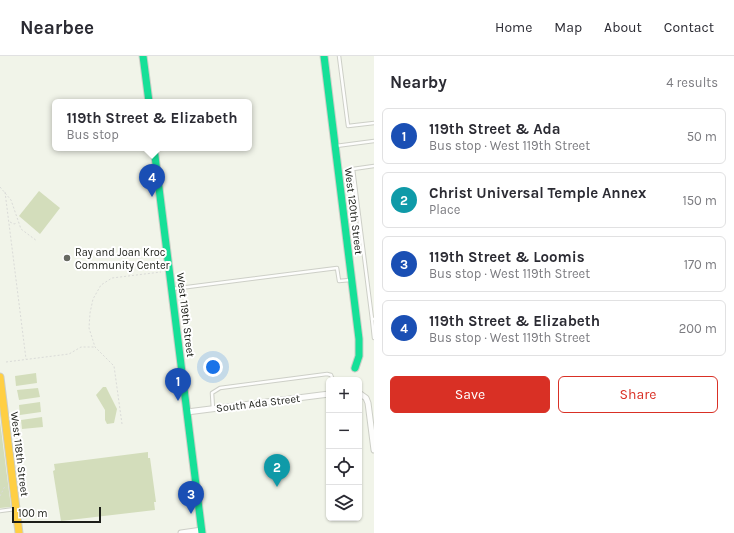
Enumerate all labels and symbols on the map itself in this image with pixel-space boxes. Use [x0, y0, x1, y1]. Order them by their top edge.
pin: 4 [139, 164, 165, 197]
street label: West 120th Street [342, 167, 365, 255]
place label: Ray and Joan Kroc Community Center [75, 246, 170, 272]
marker: Ray and Joan Kroc Community Center [62, 253, 72, 263]
street label: West 119th Street [174, 272, 197, 358]
your location [203, 357, 223, 377]
pin: 1 [165, 368, 191, 401]
street label: South Ada Street [215, 392, 301, 415]
street label: West 118th Street [8, 411, 31, 497]
pin: 2 [264, 454, 290, 487]
pin: 3 [178, 481, 204, 514]
scale bar [12, 505, 101, 524]

